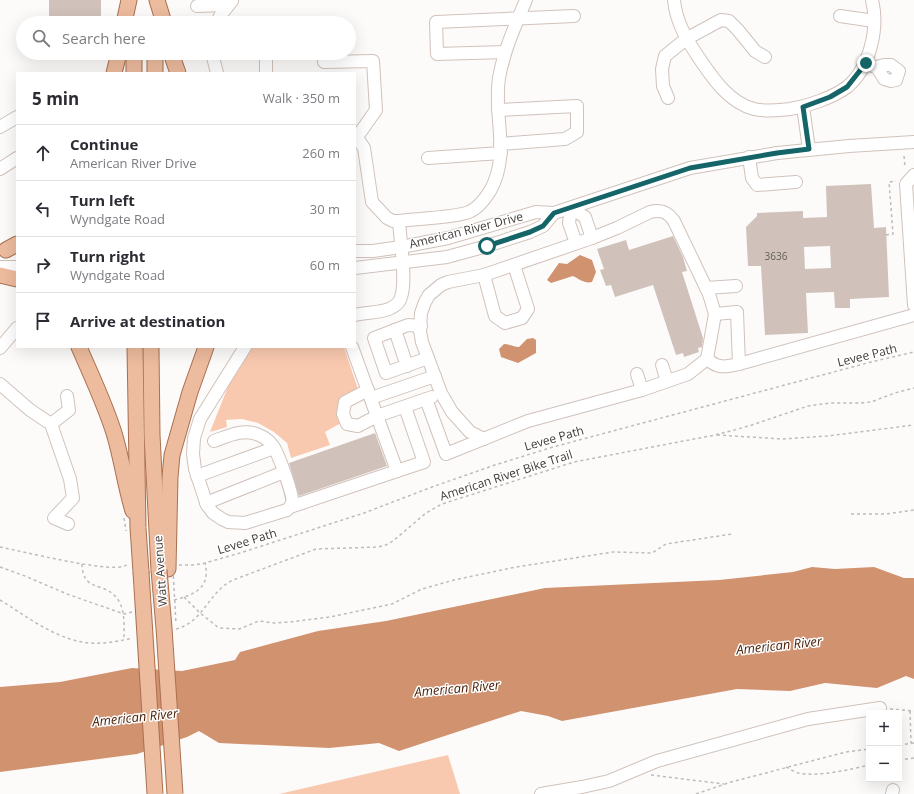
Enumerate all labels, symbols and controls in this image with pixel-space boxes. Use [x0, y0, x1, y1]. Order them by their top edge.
search box [16, 16, 356, 60]
icon: search [30, 27, 52, 49]
text: Search here [62, 28, 146, 48]
route end [857, 54, 875, 72]
text: 5 min [32, 87, 79, 110]
text: Walk · 350 m [263, 89, 340, 107]
text: Continue [70, 134, 138, 154]
icon: ahead [32, 142, 54, 164]
text: 260 m [302, 144, 340, 162]
text: American River Drive [70, 154, 197, 172]
text: Turn left [70, 190, 135, 210]
icon: left [32, 198, 54, 220]
text: 30 m [310, 200, 340, 218]
street label: American River Drive [407, 208, 525, 252]
text: Wyndgate Road [70, 210, 165, 228]
route start [478, 237, 496, 255]
text: Turn right [70, 246, 145, 266]
house number: 3636 [765, 249, 788, 263]
icon: right [32, 254, 54, 276]
text: 60 m [310, 256, 340, 274]
text: Wyndgate Road [70, 266, 165, 284]
icon: arrive [32, 310, 54, 332]
text: Arrive at destination [70, 311, 225, 331]
street label: Levee Path [835, 339, 899, 371]
street label: Levee Path [522, 421, 586, 455]
street label: American River Bike Trail [437, 445, 575, 505]
street label: Levee Path [215, 524, 279, 558]
street label: Watt Avenue [149, 535, 171, 607]
water label: American River [734, 631, 824, 659]
water label: American River [412, 675, 501, 701]
water label: American River [90, 703, 180, 731]
map controls [866, 710, 902, 782]
button: + [866, 710, 902, 746]
button: − [866, 746, 902, 782]

